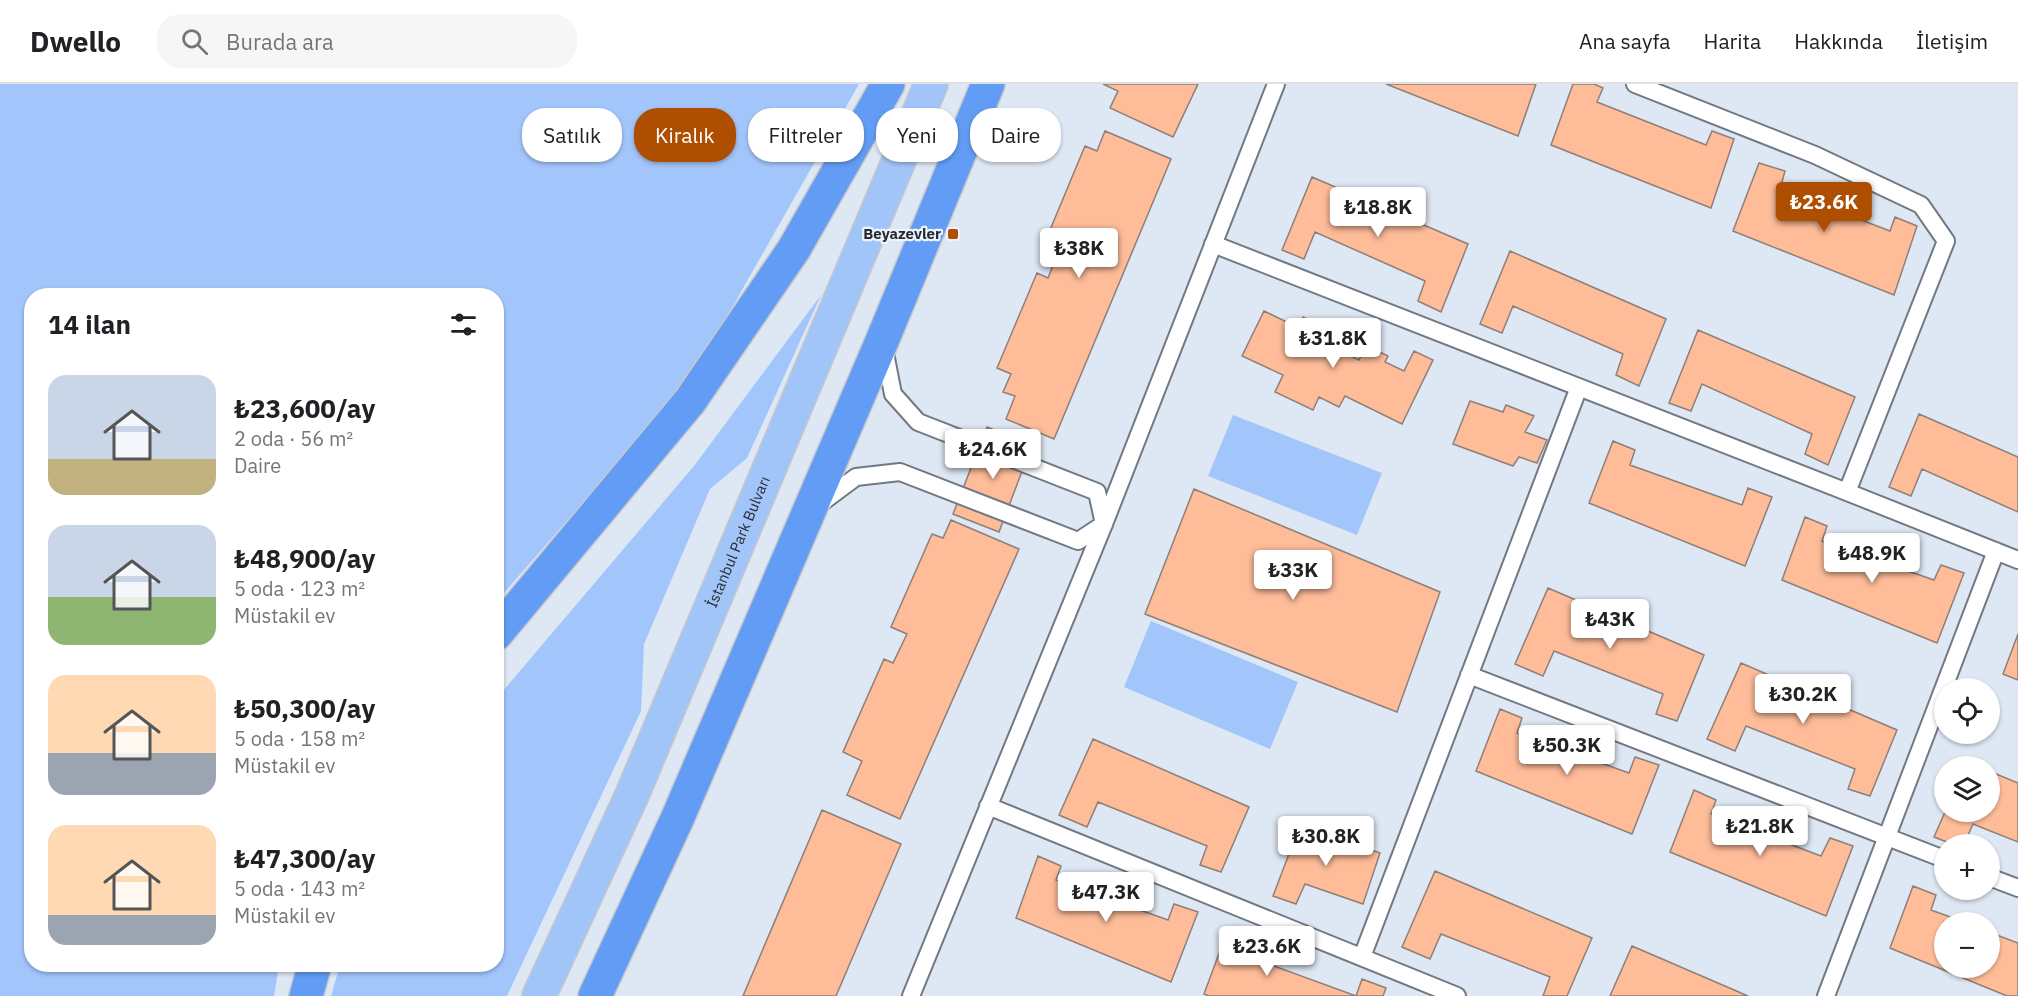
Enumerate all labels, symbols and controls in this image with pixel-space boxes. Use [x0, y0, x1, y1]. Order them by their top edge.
search box [157, 14, 577, 68]
text: Dwello [30, 23, 121, 60]
icon: search [178, 25, 211, 58]
text: Burada ara [226, 27, 334, 56]
text: Ana sayfa [1579, 27, 1671, 55]
text: Harita [1704, 27, 1761, 55]
text: Hakkında [1794, 27, 1883, 55]
text: İletişim [1916, 27, 1988, 55]
chip: Satılık [522, 108, 622, 162]
chip: Kiralık [634, 108, 736, 162]
chip: Filtreler [748, 108, 864, 162]
chip: Yeni [876, 108, 958, 162]
chip: Daire [970, 108, 1061, 162]
pin: ₺23.6K [1775, 182, 1873, 233]
pin: ₺18.8K [1329, 187, 1427, 238]
text: ₺23.6K [1790, 188, 1858, 215]
text: ₺18.8K [1344, 193, 1412, 220]
place label: Beyazevler [863, 224, 941, 243]
marker: Beyazevler [946, 227, 960, 241]
pin: ₺38K [1043, 228, 1115, 279]
text: ₺38K [1054, 234, 1104, 261]
text: 14 ilan [48, 307, 131, 341]
icon: filters [447, 308, 480, 341]
pin: ₺31.8K [1284, 318, 1382, 369]
text: ₺31.8K [1299, 324, 1367, 351]
text: ₺23,600/ay [234, 391, 375, 425]
icon: home [96, 399, 168, 471]
text: 2 oda · 56 m² [234, 425, 353, 452]
pin: ₺24.6K [944, 429, 1042, 480]
text: ₺24.6K [959, 435, 1027, 462]
text: Daire [234, 452, 281, 479]
street label: İstanbul Park Bulvarı [702, 473, 774, 610]
pin: ₺48.9K [1823, 533, 1921, 584]
text: ₺48.9K [1838, 539, 1906, 566]
text: ₺48,900/ay [234, 541, 375, 575]
icon: home [96, 549, 168, 621]
pin: ₺33K [1257, 550, 1329, 601]
text: ₺33K [1268, 556, 1318, 583]
text: 5 oda · 123 m² [234, 575, 365, 602]
pin: ₺43K [1574, 599, 1646, 650]
text: Müstakil ev [234, 602, 335, 629]
text: ₺43K [1585, 605, 1635, 632]
pin: ₺30.2K [1754, 674, 1852, 725]
map controls [1934, 678, 2000, 978]
button: locate [1934, 678, 2000, 744]
text: ₺30.2K [1769, 680, 1837, 707]
text: ₺50,300/ay [234, 691, 375, 725]
icon: home [96, 699, 168, 771]
text: 5 oda · 158 m² [234, 725, 365, 752]
pin: ₺50.3K [1518, 725, 1616, 776]
text: ₺50.3K [1533, 731, 1601, 758]
text: Müstakil ev [234, 752, 335, 779]
button: layers [1934, 756, 2000, 822]
pin: ₺21.8K [1711, 806, 1809, 857]
text: ₺21.8K [1726, 812, 1794, 839]
pin: ₺30.8K [1277, 816, 1375, 867]
text: ₺30.8K [1292, 822, 1360, 849]
button: + [1934, 834, 2000, 900]
text: ₺47,300/ay [234, 841, 375, 875]
icon: home [96, 849, 168, 921]
pin: ₺47.3K [1057, 872, 1155, 923]
text: 5 oda · 143 m² [234, 875, 365, 902]
text: ₺47.3K [1072, 878, 1140, 905]
text: Müstakil ev [234, 902, 335, 929]
button: − [1934, 912, 2000, 978]
pin: ₺23.6K [1218, 926, 1316, 977]
text: ₺23.6K [1233, 932, 1301, 959]

